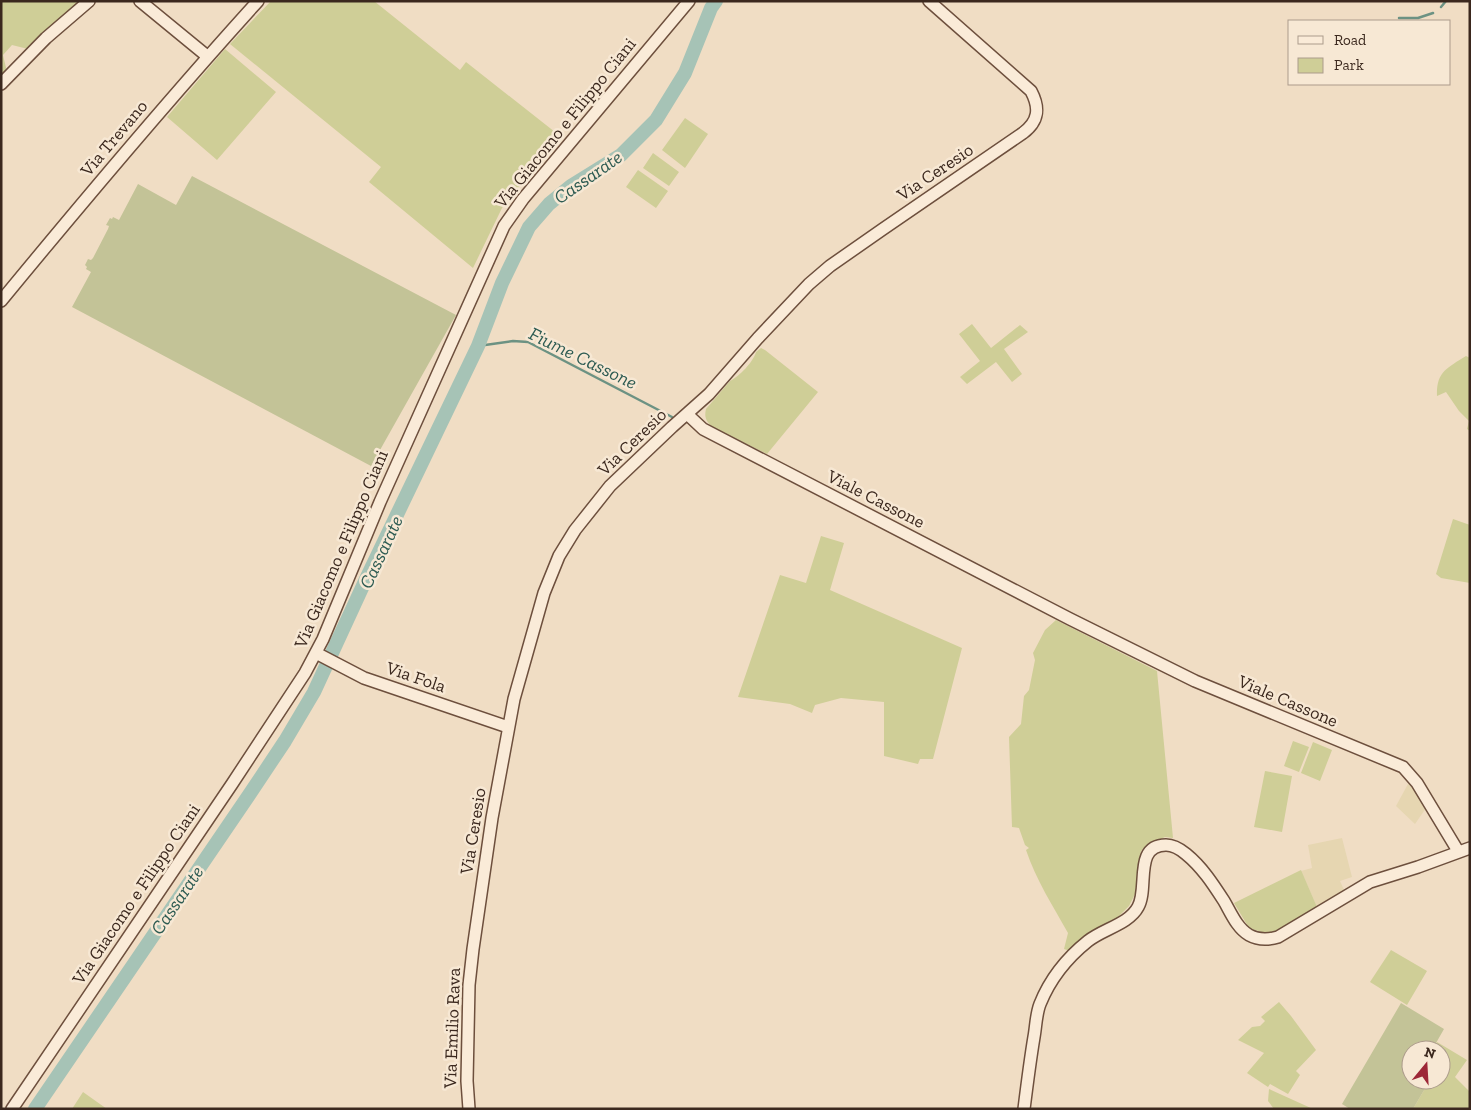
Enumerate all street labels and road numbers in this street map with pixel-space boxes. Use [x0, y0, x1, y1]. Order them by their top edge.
street label: Via Giacomo e Filippo Ciani [489, 33, 641, 213]
street label: Via Trevano [75, 95, 152, 181]
street label: Via Ceresio [892, 138, 977, 206]
street label: Via Ceresio [592, 404, 671, 481]
street label: Via Giacomo e Filippo Ciani [289, 447, 393, 652]
street label: Viale Cassone [823, 465, 928, 533]
street label: Via Fola [382, 656, 449, 698]
street label: Viale Cassone [1234, 670, 1341, 732]
street label: Via Ceresio [455, 786, 491, 877]
street label: Via Giacomo e Filippo Ciani [67, 800, 205, 989]
street label: Via Emilio Rava [439, 967, 465, 1090]

